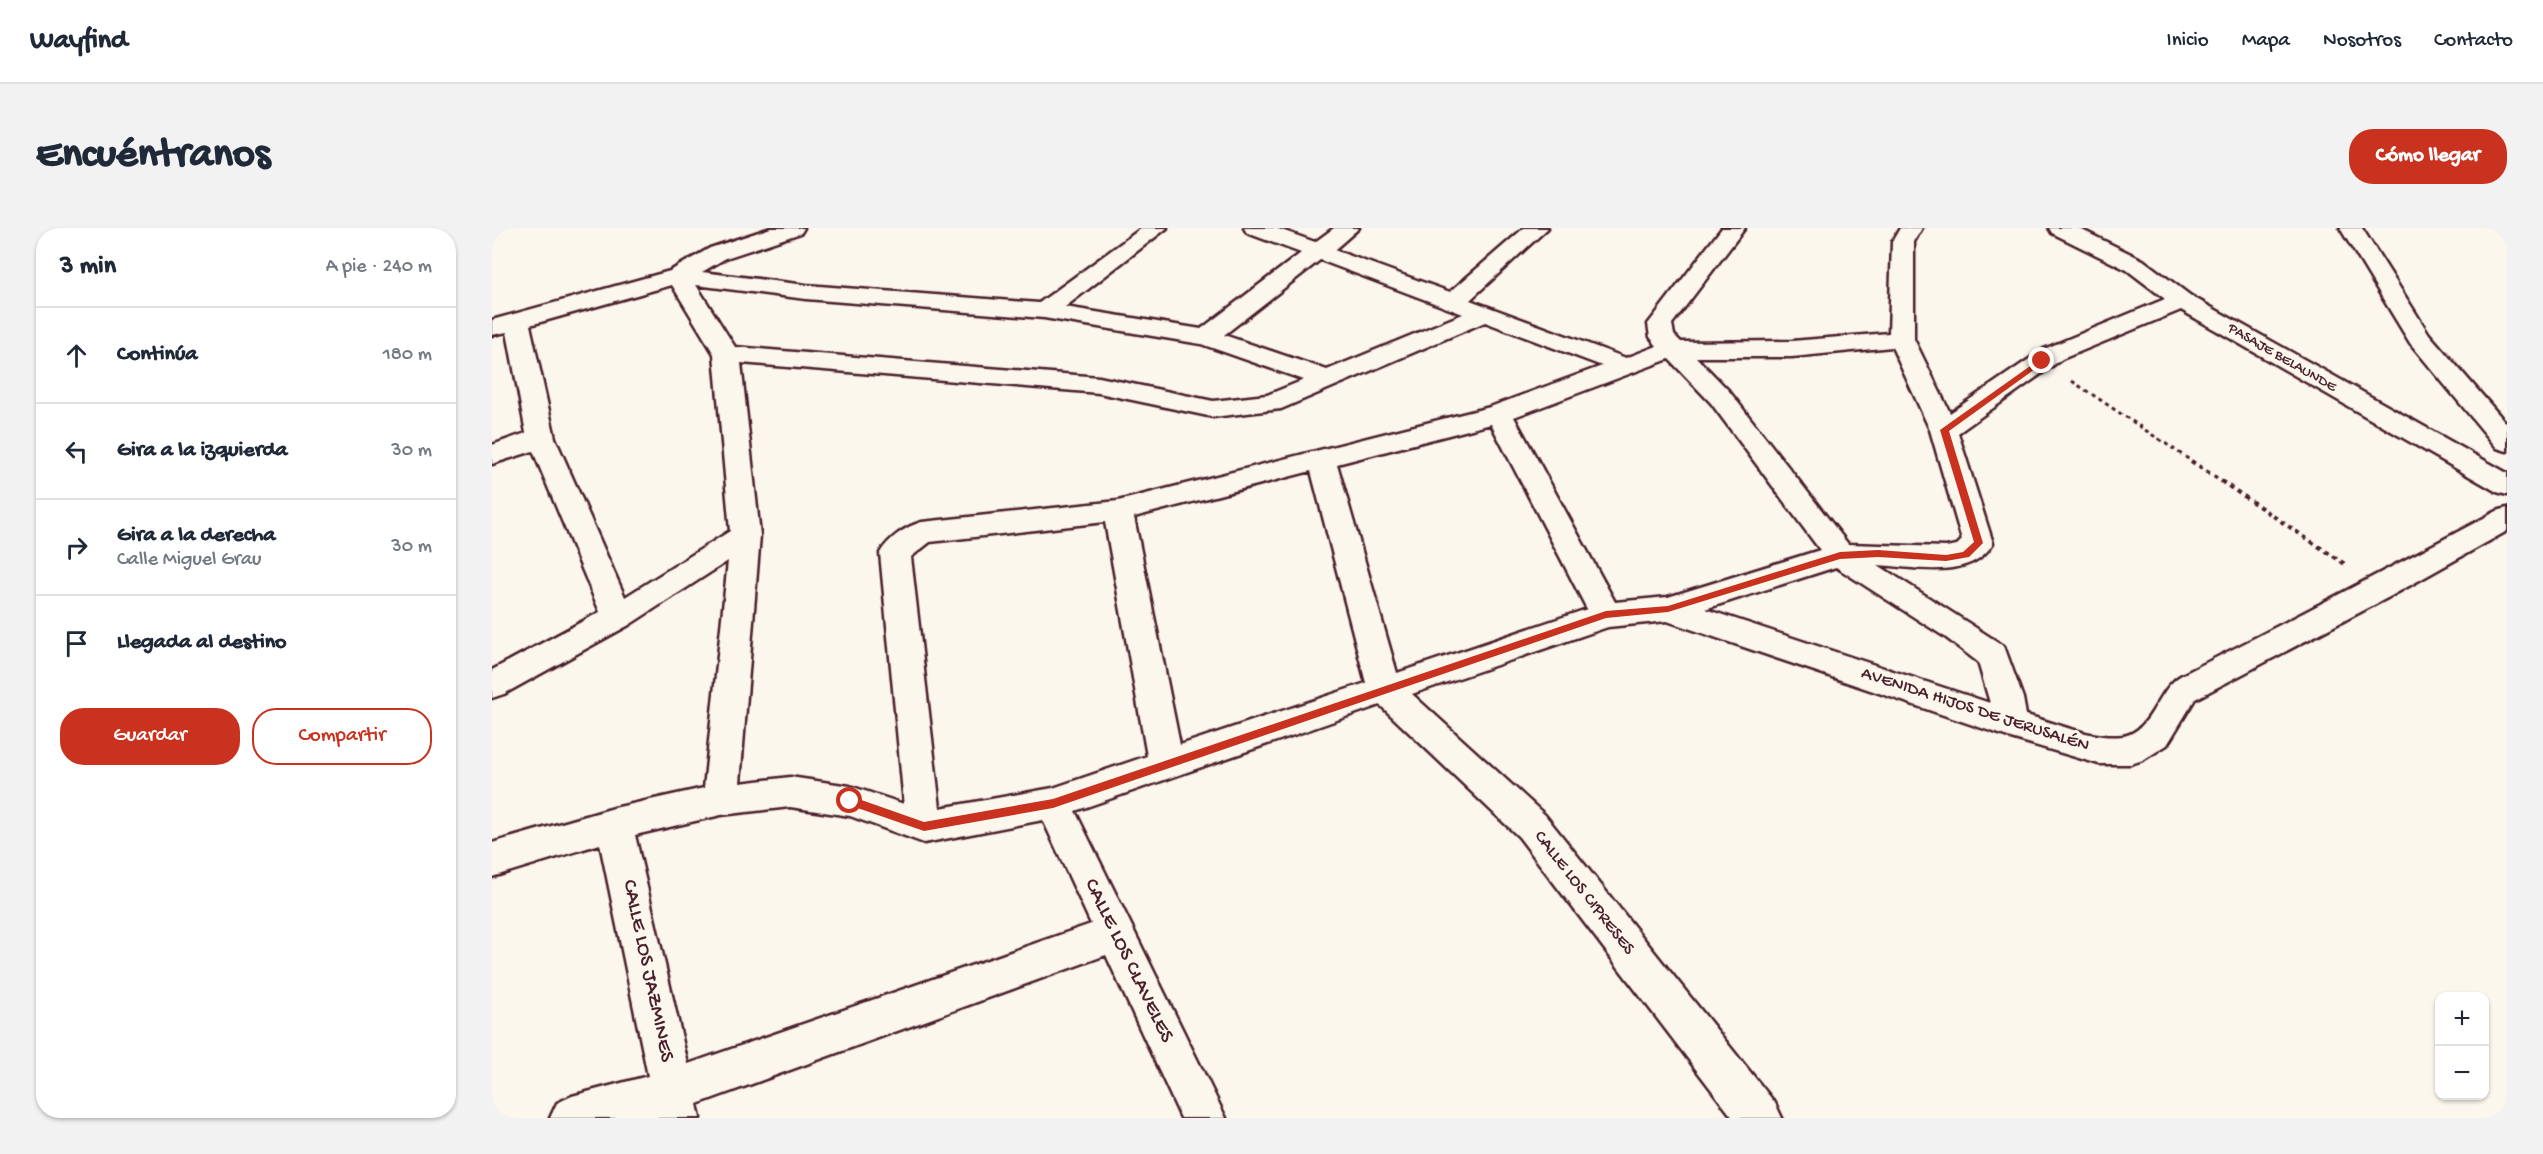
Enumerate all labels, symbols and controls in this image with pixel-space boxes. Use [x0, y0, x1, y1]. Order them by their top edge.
text: Wayfind [30, 25, 127, 58]
text: Inicio [2167, 29, 2209, 54]
text: Mapa [2242, 29, 2290, 54]
text: Nosotros [2323, 29, 2401, 54]
text: Contacto [2434, 29, 2513, 54]
button: Cómo llegar [2349, 129, 2507, 184]
text: Encuéntranos [36, 132, 270, 181]
text: 3 min [60, 252, 116, 283]
text: A pie · 240 m [326, 256, 432, 279]
street label: PASAJE BELAUNDE [2224, 319, 2340, 397]
icon: ahead [60, 339, 93, 372]
text: Continúa [117, 342, 198, 368]
text: 180 m [383, 344, 432, 367]
route end [2028, 347, 2054, 373]
icon: left [60, 435, 93, 468]
text: Gira a la izquierda [117, 438, 288, 464]
text: 30 m [391, 440, 432, 463]
text: Gira a la derecha [117, 523, 275, 549]
icon: right [60, 531, 93, 564]
text: 30 m [391, 536, 432, 559]
text: Calle Miguel Grau [117, 549, 261, 572]
icon: arrive [60, 627, 93, 660]
text: Llegada al destino [117, 630, 287, 656]
street label: AVENIDA HIJOS DE JERUSALÉN [1858, 663, 2092, 757]
button: Guardar [60, 708, 240, 765]
button: Compartir [252, 708, 432, 765]
route start [836, 787, 862, 813]
street label: CALLE LOS CIPRESES [1529, 827, 1639, 960]
street label: CALLE LOS CLAVELES [1078, 875, 1179, 1047]
street label: CALLE LOS JAZMINES [615, 878, 679, 1065]
map controls [2435, 992, 2489, 1100]
button: + [2435, 992, 2489, 1046]
button: − [2435, 1046, 2489, 1100]

